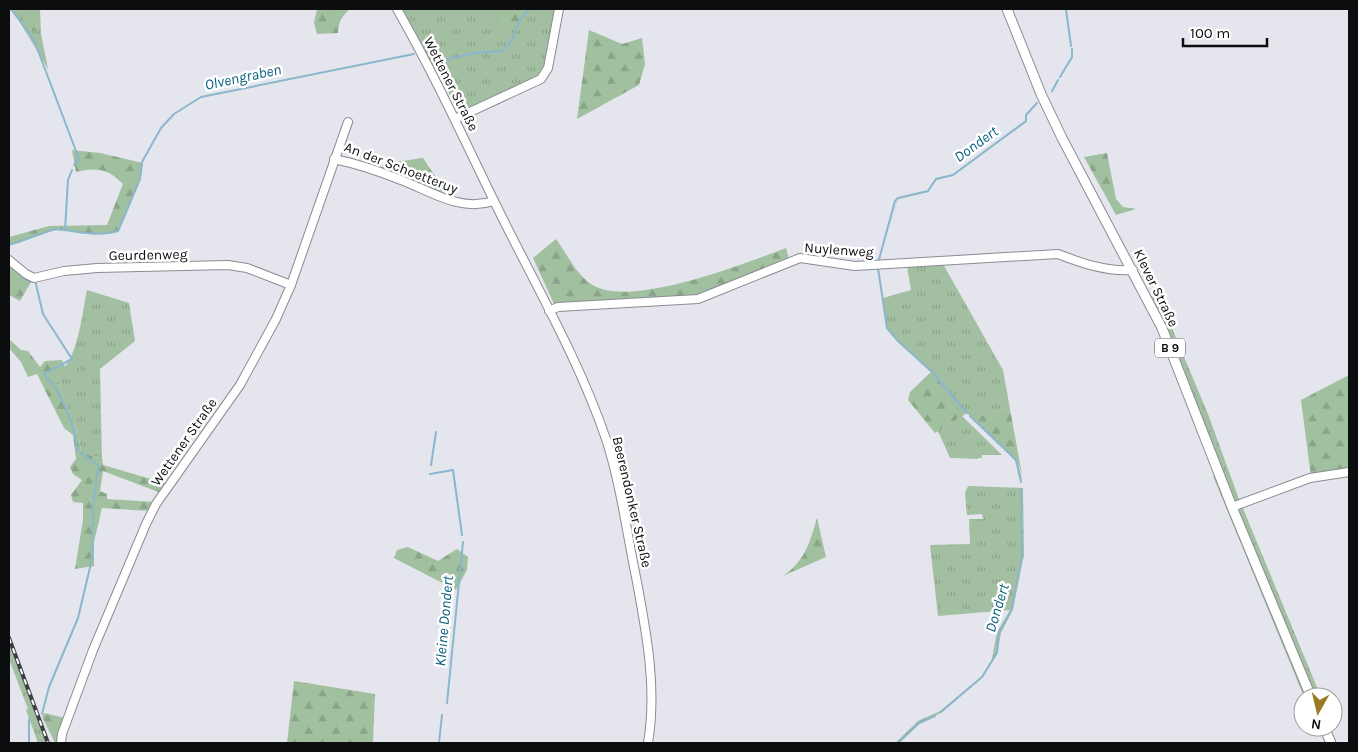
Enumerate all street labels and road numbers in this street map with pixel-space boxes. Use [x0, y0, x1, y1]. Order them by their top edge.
street label: Wettener Straße [420, 34, 482, 134]
street label: An der Schoetteruy [342, 138, 461, 198]
street label: Nuylenweg [804, 239, 874, 261]
street label: Geurdenweg [108, 246, 188, 264]
street label: Klever Straße [1130, 246, 1182, 330]
road number: B 9 [1155, 338, 1185, 358]
street label: Wettener Straße [147, 395, 221, 489]
street label: Beerendonker Straße [609, 435, 655, 569]

